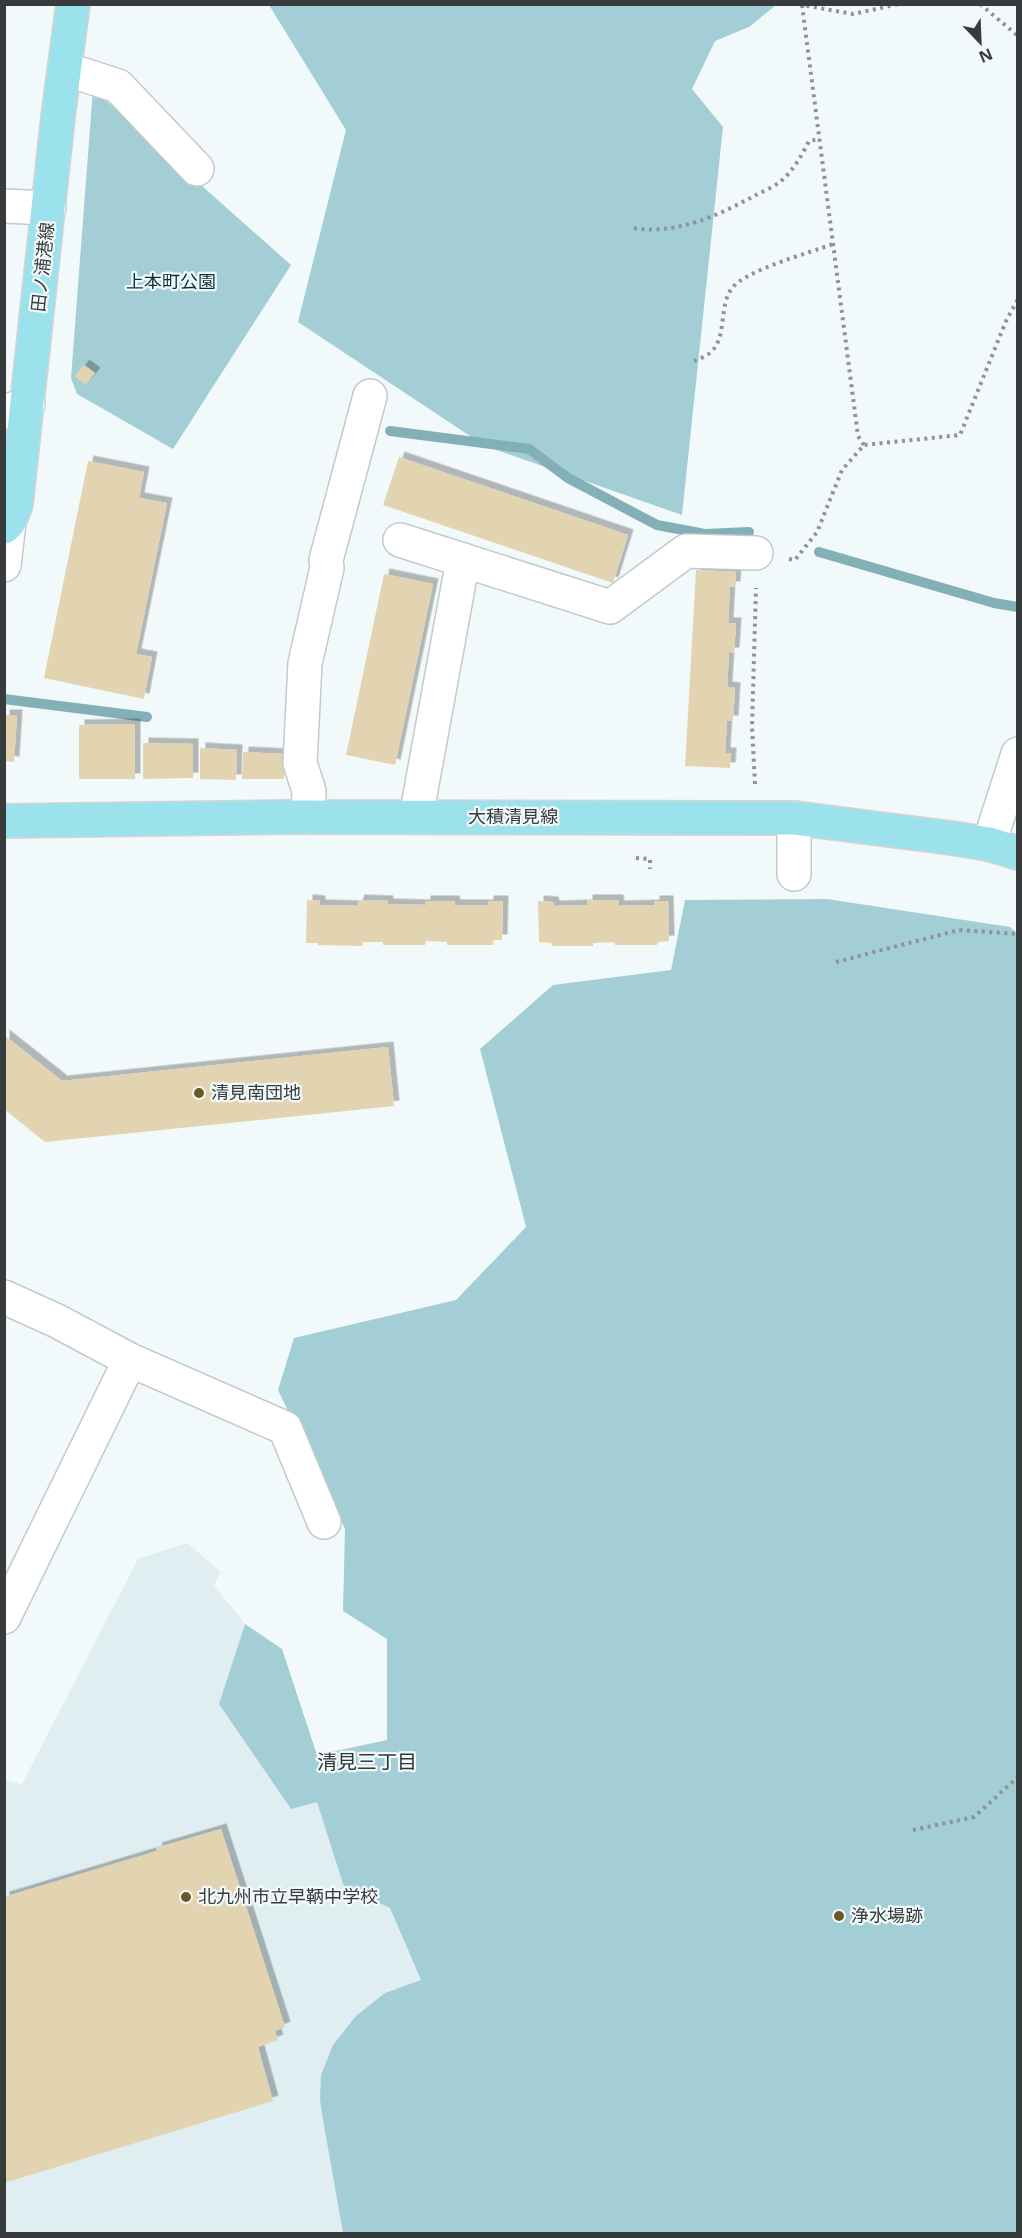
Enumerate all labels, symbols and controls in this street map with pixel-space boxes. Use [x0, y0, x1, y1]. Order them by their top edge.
north arrow [950, 12, 1010, 72]
text: N [976, 43, 996, 68]
street label: 田ノ浦港線 [25, 221, 59, 313]
park label: 上本町公園 [126, 269, 216, 293]
street label: 大積清見線 [468, 804, 558, 828]
place label: 清見南団地 [211, 1080, 301, 1104]
marker: 清見南団地 [192, 1086, 206, 1100]
district label: 清見三丁目 [317, 1748, 417, 1775]
place label: 北九州市立早鞆中学校 [198, 1884, 378, 1908]
marker: 北九州市立早鞆中学校 [179, 1890, 193, 1904]
place label: 浄水場跡 [851, 1903, 923, 1927]
marker: 浄水場跡 [832, 1909, 846, 1923]

